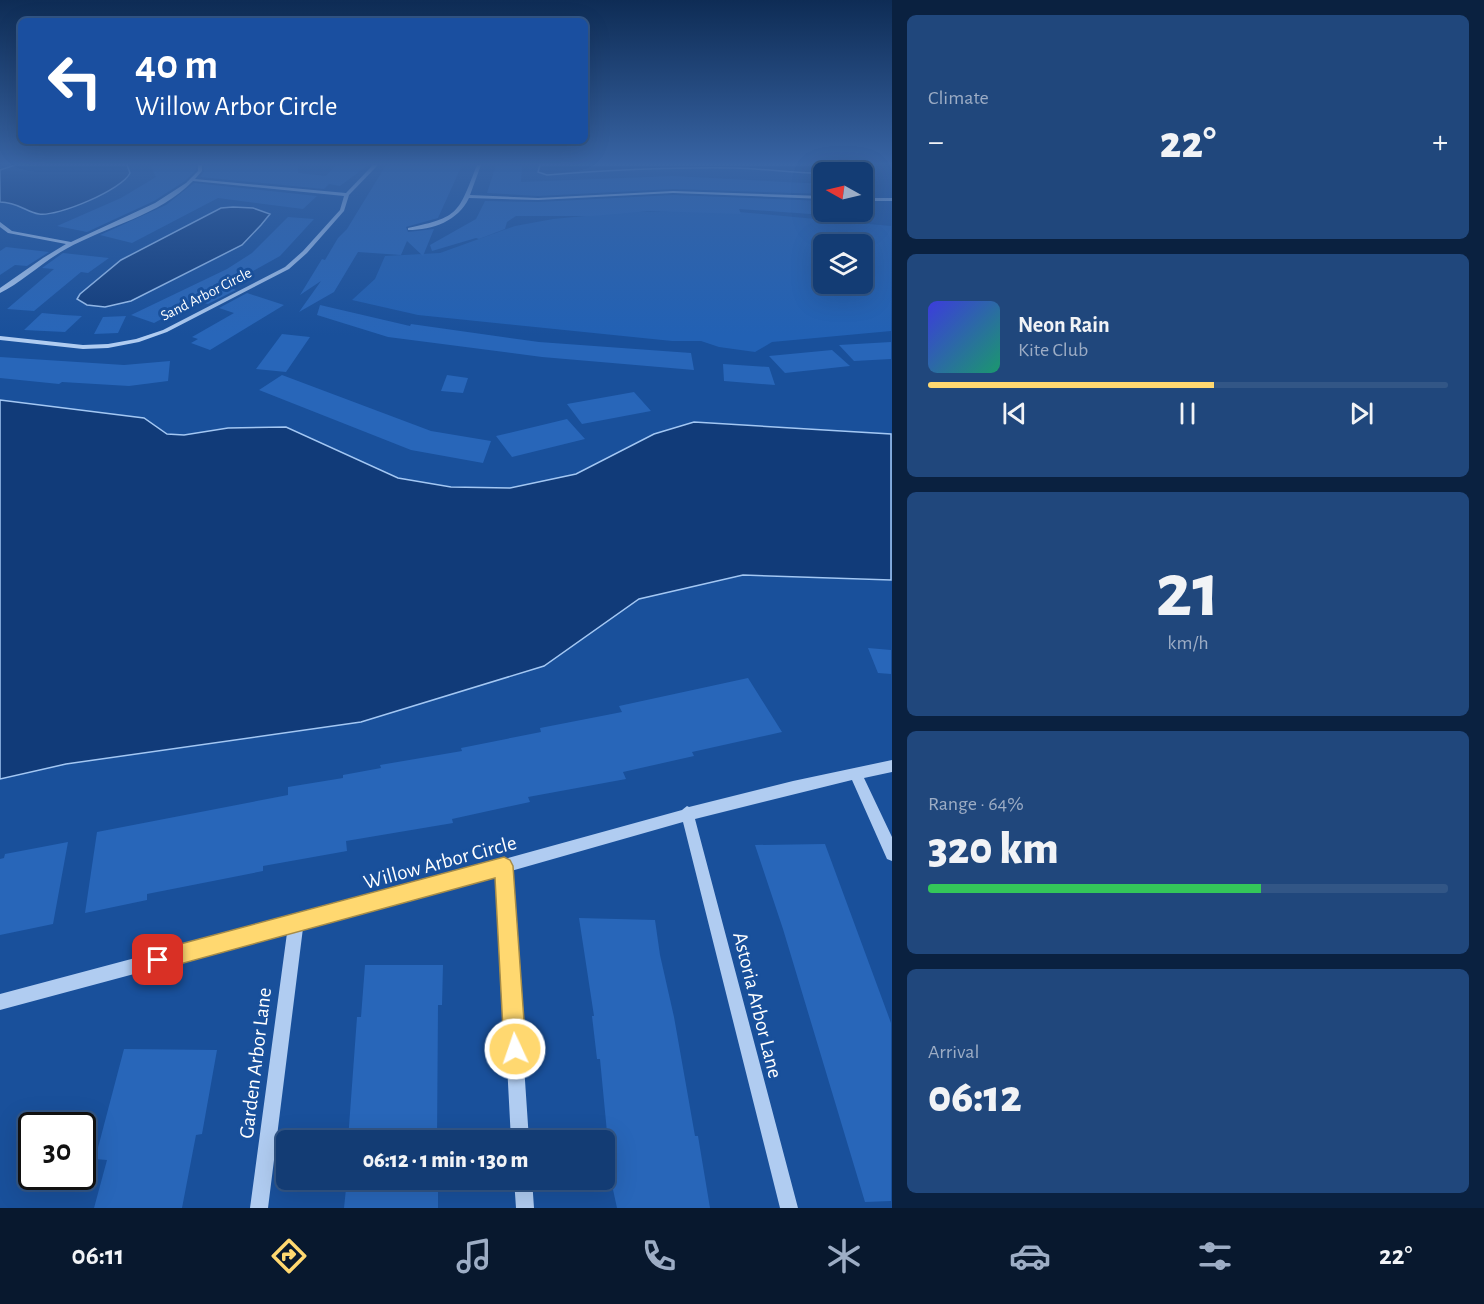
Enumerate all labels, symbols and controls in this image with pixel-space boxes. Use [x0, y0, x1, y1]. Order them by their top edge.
icon: left [36, 42, 114, 120]
text: 40 m [135, 44, 218, 86]
text: Climate [928, 88, 989, 108]
text: Willow Arbor Circle [135, 93, 337, 120]
text: 22° [1160, 121, 1216, 166]
text: − [928, 126, 944, 159]
text: + [1432, 126, 1448, 159]
north arrow [813, 162, 873, 222]
map controls [813, 162, 873, 294]
button: layers [813, 234, 873, 294]
street label: Sand Arbor Circle [158, 265, 254, 324]
text: Neon Rain [1018, 314, 1110, 336]
text: Kite Club [1018, 340, 1088, 360]
icon: previous [998, 397, 1031, 430]
icon: pause [1171, 397, 1204, 430]
icon: next [1345, 397, 1378, 430]
text: 21 [1156, 553, 1220, 631]
text: km/h [1167, 633, 1209, 653]
text: Range · 64% [928, 794, 1024, 814]
text: 320 km [928, 827, 1059, 872]
street label: Willow Arbor Circle [361, 832, 519, 893]
street label: Astoria Arbor Lane [729, 930, 786, 1080]
pin [132, 934, 183, 985]
icon: arrive [141, 943, 174, 976]
street label: Garden Arbor Lane [236, 986, 275, 1140]
position arrow [483, 1017, 547, 1081]
text: Arrival [928, 1042, 979, 1062]
text: 06:12 [928, 1075, 1022, 1120]
speed limit sign: 30 [18, 1112, 96, 1190]
text: 06:12 · 1 min · 130 m [363, 1149, 528, 1171]
icon: directions [268, 1235, 310, 1277]
icon: music [453, 1235, 495, 1277]
icon: phone [638, 1235, 680, 1277]
icon: climate [823, 1235, 865, 1277]
icon: car [1009, 1235, 1051, 1277]
icon: filters [1194, 1235, 1236, 1277]
text: 06:11 [72, 1242, 124, 1269]
text: 22° [1379, 1242, 1412, 1269]

